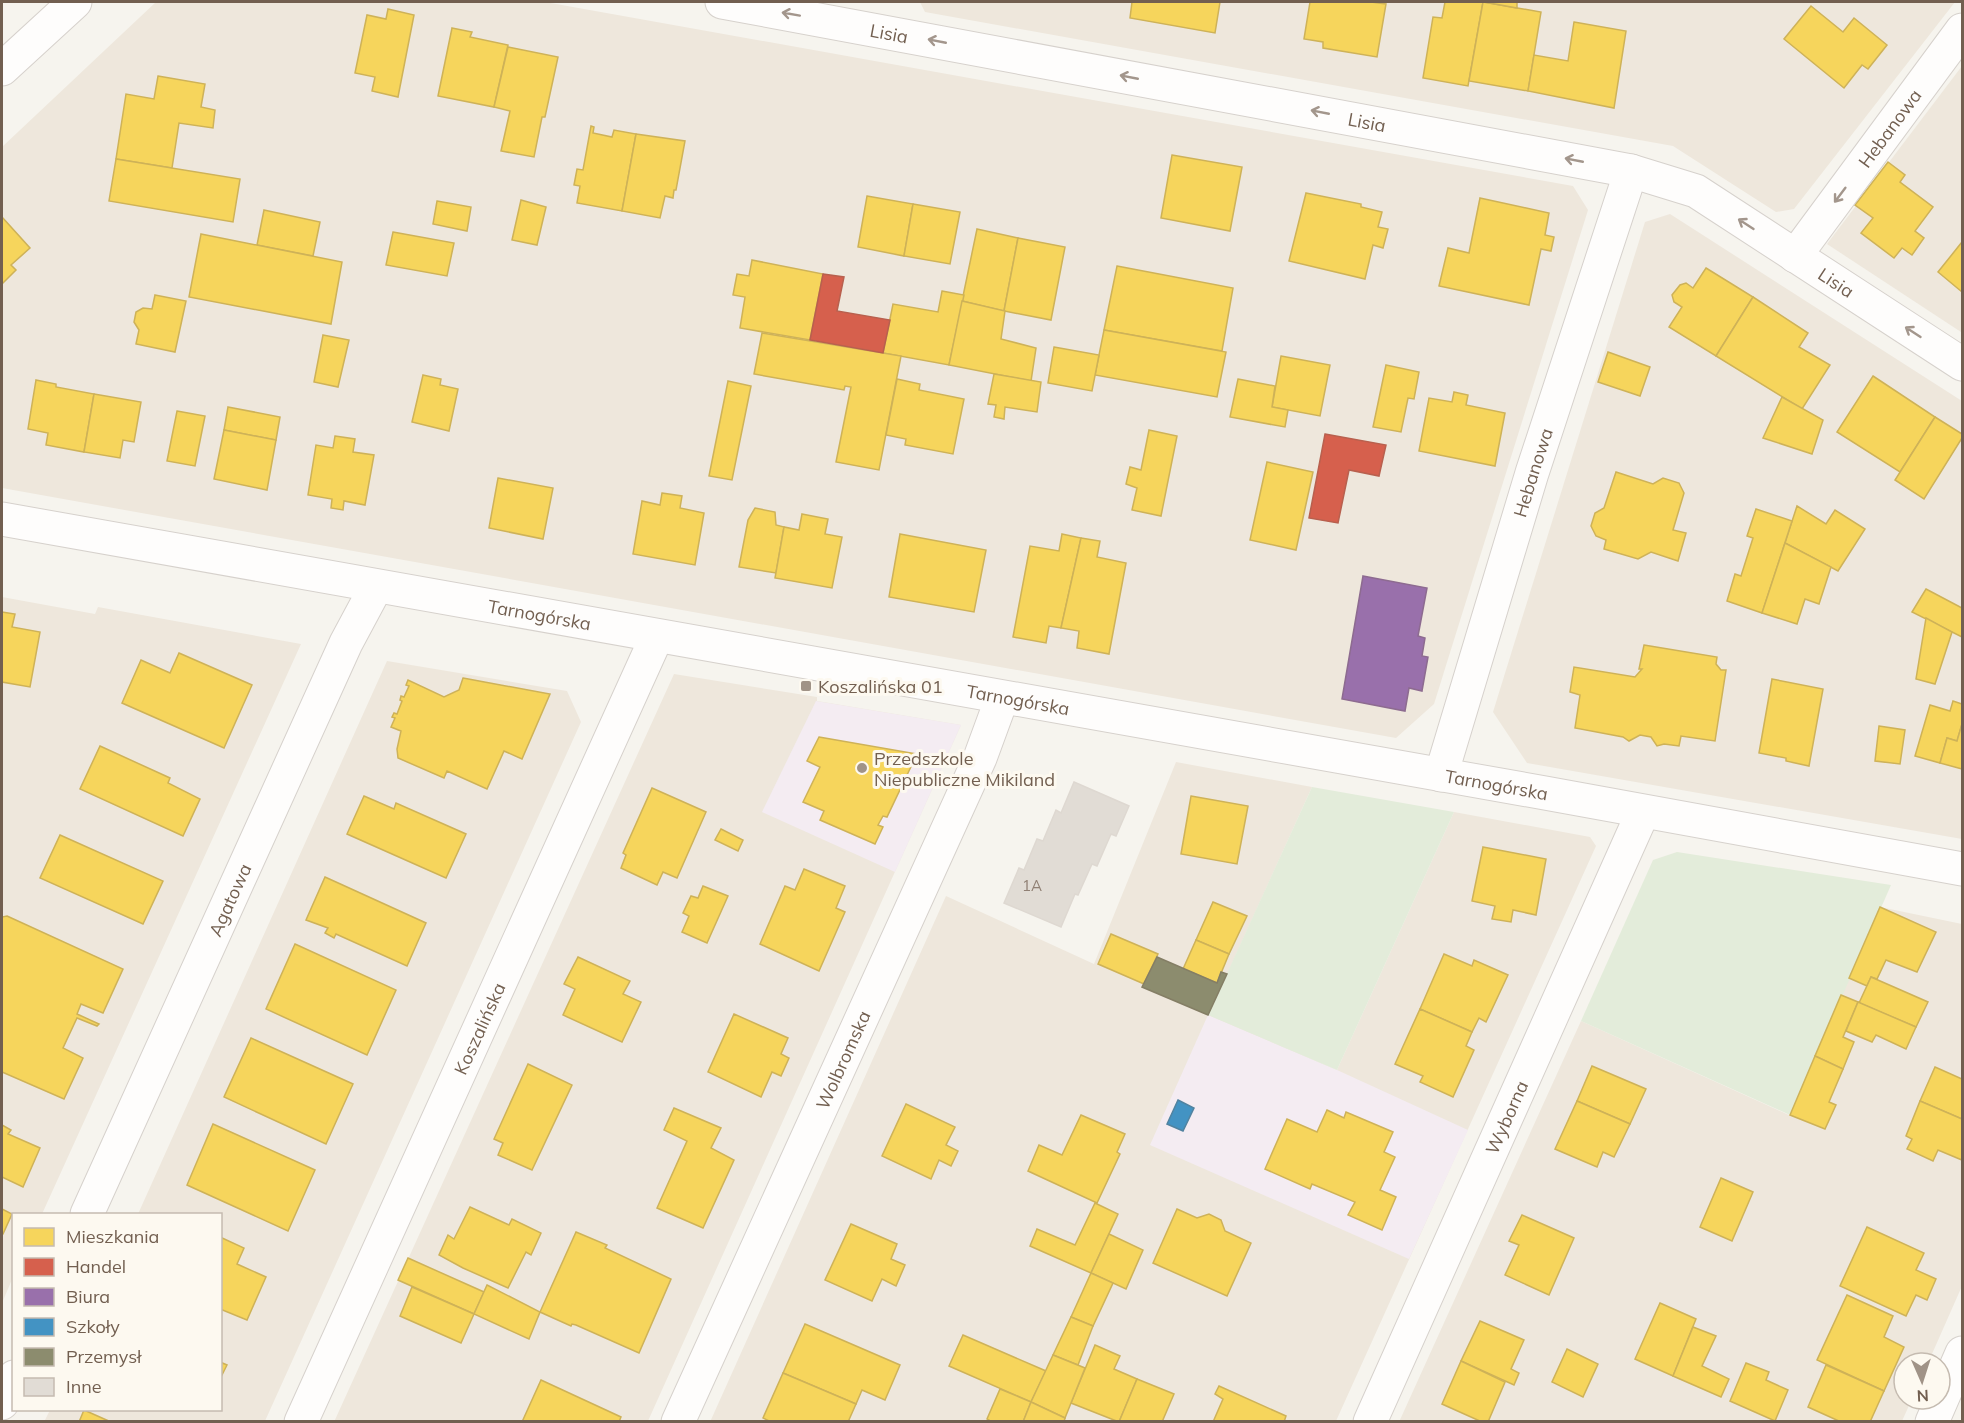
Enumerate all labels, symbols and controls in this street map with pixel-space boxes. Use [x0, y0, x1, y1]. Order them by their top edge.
one-way arrow [782, 8, 801, 19]
street label: Lisia [868, 18, 910, 48]
one-way arrow [928, 35, 947, 46]
one-way arrow [1119, 71, 1139, 82]
street label: Hebanowa [1853, 84, 1926, 172]
one-way arrow [1311, 106, 1331, 117]
street label: Lisia [1346, 107, 1388, 137]
one-way arrow [1565, 154, 1584, 165]
one-way arrow [1834, 186, 1846, 202]
one-way arrow [1737, 217, 1754, 230]
street label: Lisia [1814, 262, 1859, 302]
one-way arrow [1905, 326, 1922, 338]
street label: Hebanowa [1508, 425, 1557, 520]
street label: Tarnogórska [486, 594, 593, 635]
place label: Koszalińska 01 [818, 675, 943, 698]
marker: Koszalińska 01 [799, 679, 813, 693]
street label: Tarnogórska [965, 679, 1071, 720]
place label: Przedszkole Niepubliczne Mikiland [874, 747, 1055, 791]
marker: Przedszkole Niepubliczne Mikiland [855, 761, 869, 775]
street label: Tarnogórska [1443, 764, 1550, 805]
street label: Agatowa [203, 860, 256, 940]
house number: 1A [1022, 876, 1042, 895]
street label: Koszalińska [448, 979, 510, 1078]
street label: Wolbromska [810, 1007, 875, 1113]
street label: Wyborna [1480, 1077, 1533, 1157]
legend [12, 1213, 222, 1411]
text: Mieszkania [66, 1225, 159, 1248]
text: Handel [66, 1255, 126, 1278]
text: Biura [66, 1285, 110, 1308]
text: Szkoły [66, 1315, 120, 1338]
text: Przemysł [66, 1345, 142, 1368]
north arrow [1892, 1351, 1952, 1411]
text: Inne [66, 1375, 102, 1398]
text: N [1916, 1386, 1929, 1406]

